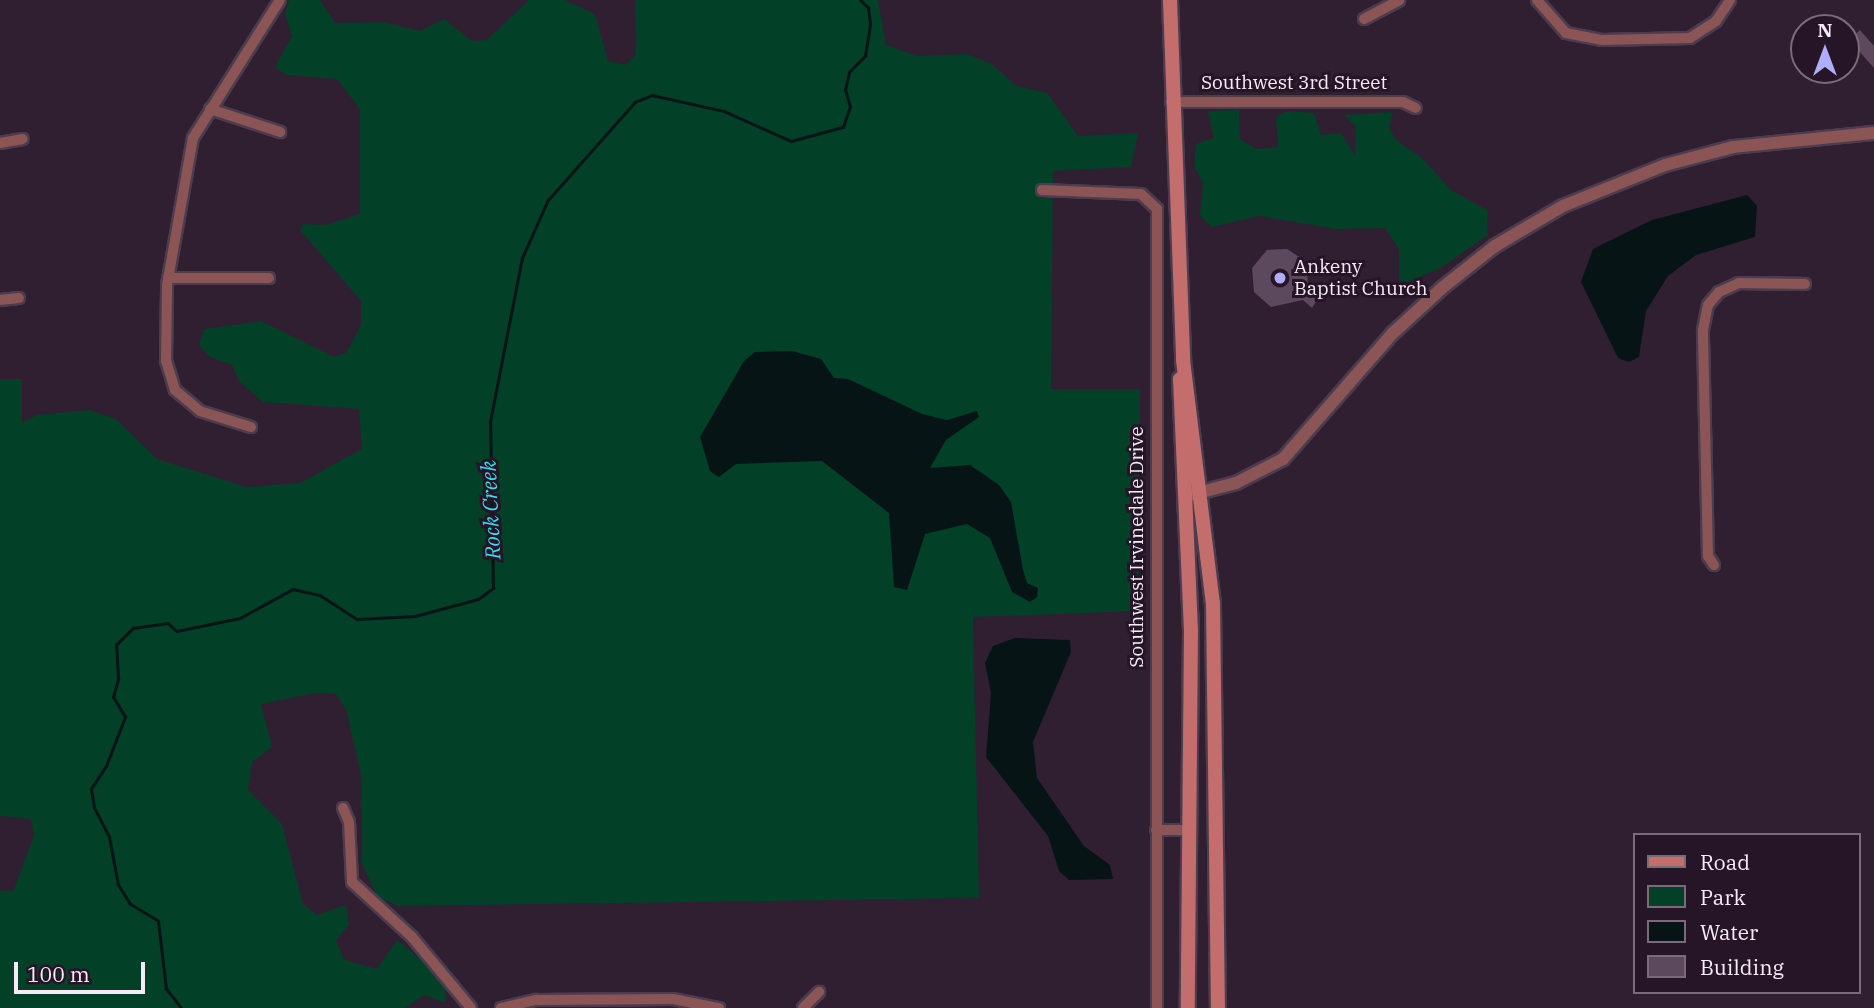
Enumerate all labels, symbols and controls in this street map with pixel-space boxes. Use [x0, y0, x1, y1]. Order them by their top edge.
north arrow [1790, 14, 1860, 84]
text: N [1817, 18, 1833, 42]
street label: Southwest 3rd Street [1201, 72, 1387, 94]
place label: Ankeny Baptist Church [1294, 256, 1428, 300]
marker: Ankeny Baptist Church [1272, 270, 1288, 286]
street label: Southwest Irvinedale Drive [1126, 426, 1148, 668]
water label: Rock Creek [475, 460, 505, 560]
legend [1632, 833, 1860, 994]
text: Road [1700, 848, 1750, 876]
text: Park [1700, 883, 1746, 911]
text: Water [1700, 918, 1758, 946]
scale bar [18, 948, 149, 992]
text: Building [1700, 953, 1784, 981]
text: 100 m [27, 960, 90, 988]

